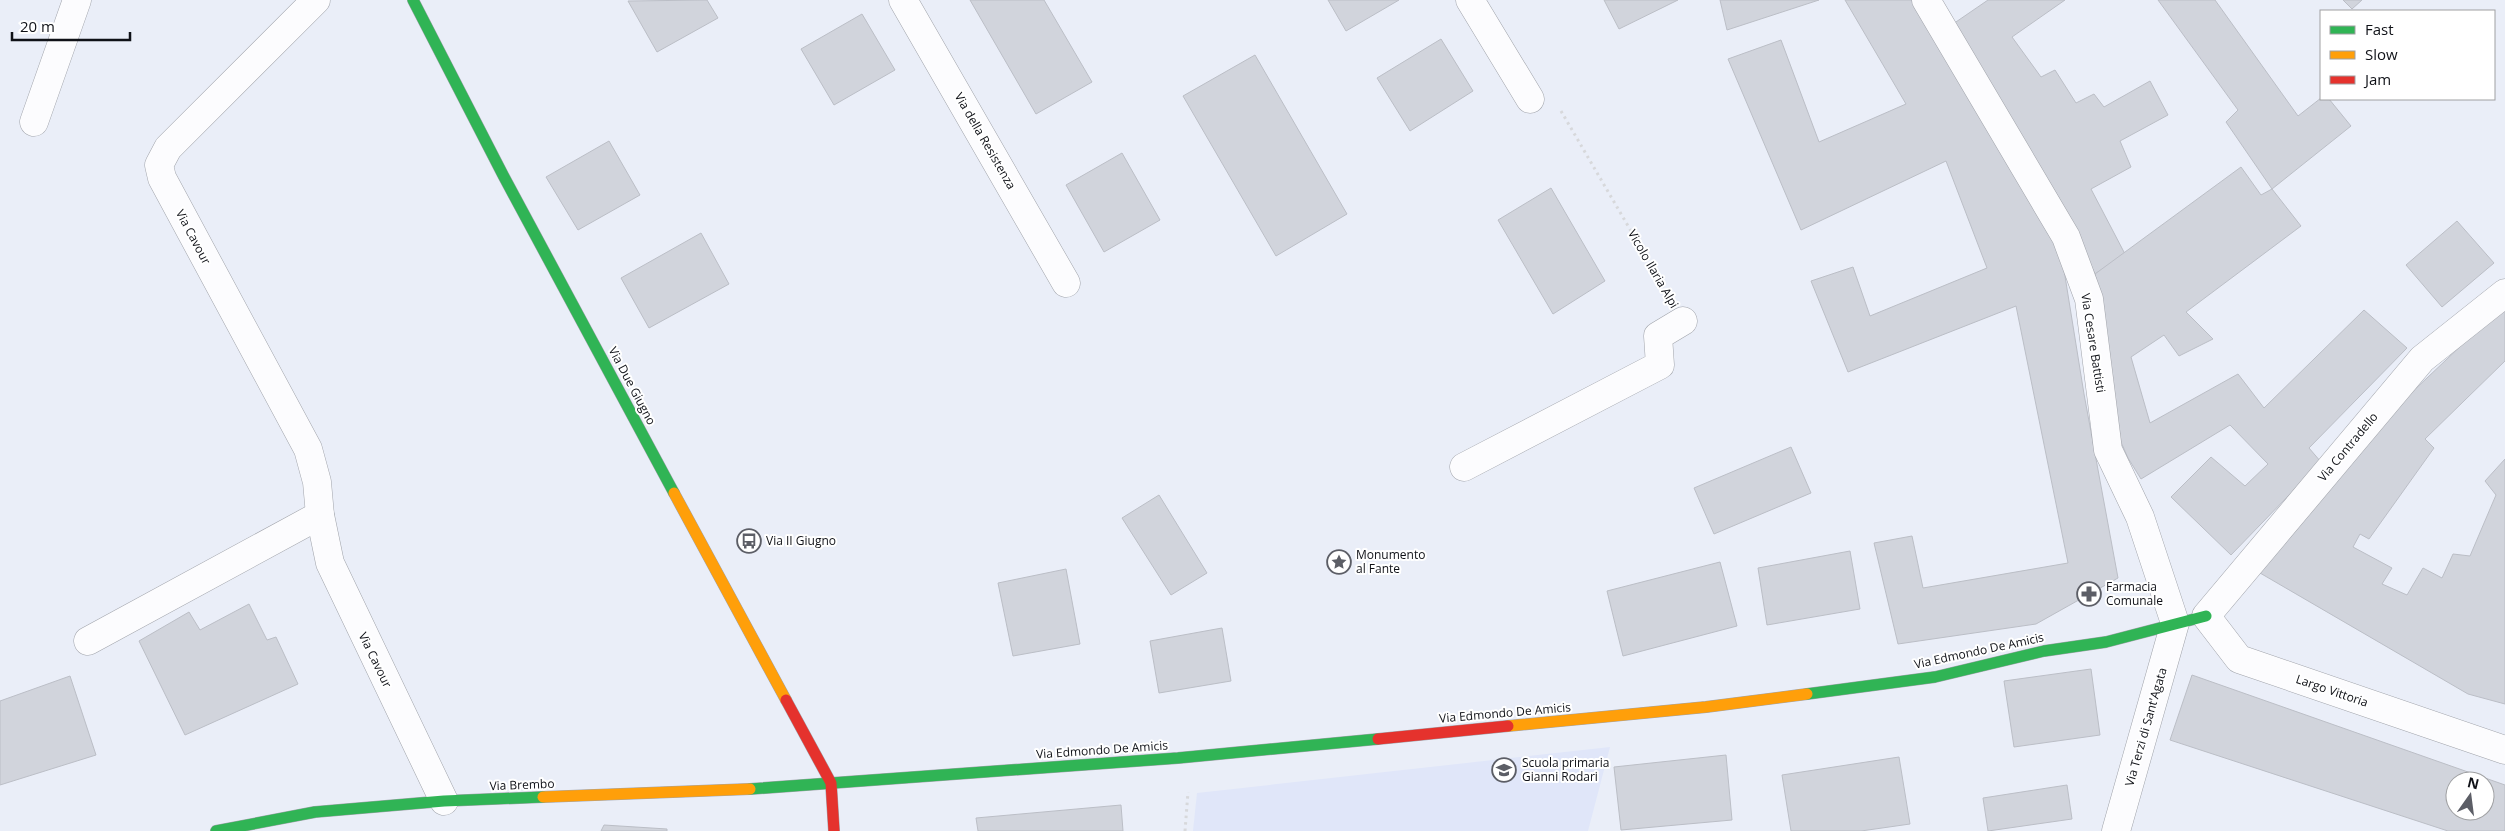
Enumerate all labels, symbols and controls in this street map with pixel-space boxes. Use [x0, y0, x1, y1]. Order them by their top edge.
scale bar [12, 10, 130, 42]
legend [2320, 10, 2495, 100]
text: 20 m [20, 16, 55, 36]
text: Fast [2365, 19, 2394, 39]
text: Slow [2365, 44, 2398, 64]
text: Jam [2363, 69, 2391, 89]
street label: Via della Resistenza [951, 89, 1020, 192]
street label: Via Cavour [172, 206, 215, 267]
street label: Vicolo Ilaria Alpi [1624, 226, 1683, 311]
street label: Via Cesare Battisti [2077, 292, 2110, 394]
street label: Via Due Giugno [605, 344, 660, 428]
street label: Via Contradello [2314, 409, 2382, 485]
bus stop icon: Via II Giugno [736, 528, 762, 554]
place label: Via II Giugno [766, 532, 836, 549]
place label: Monumento al Fante [1356, 546, 1425, 577]
place icon: Monumento al Fante [1326, 549, 1352, 575]
place label: Farmacia Comunale [2106, 578, 2163, 609]
pharmacy icon: Farmacia Comunale [2076, 581, 2102, 607]
street label: Via Edmondo De Amicis [1913, 628, 2046, 673]
street label: Via Cavour [355, 629, 396, 690]
street label: Via Terzi di Sant'Agata [2120, 666, 2171, 788]
street label: Largo Vittoria [2294, 670, 2371, 711]
street label: Via Edmondo De Amicis [1438, 698, 1572, 727]
street label: Via Edmondo De Amicis [1035, 736, 1169, 763]
place label: Scuola primaria Gianni Rodari [1522, 754, 1609, 785]
school or university icon: Scuola primaria Gianni Rodari [1491, 757, 1517, 783]
north arrow [2445, 771, 2495, 821]
text: N [2465, 772, 2481, 793]
street label: Via Brembo [489, 775, 555, 794]

